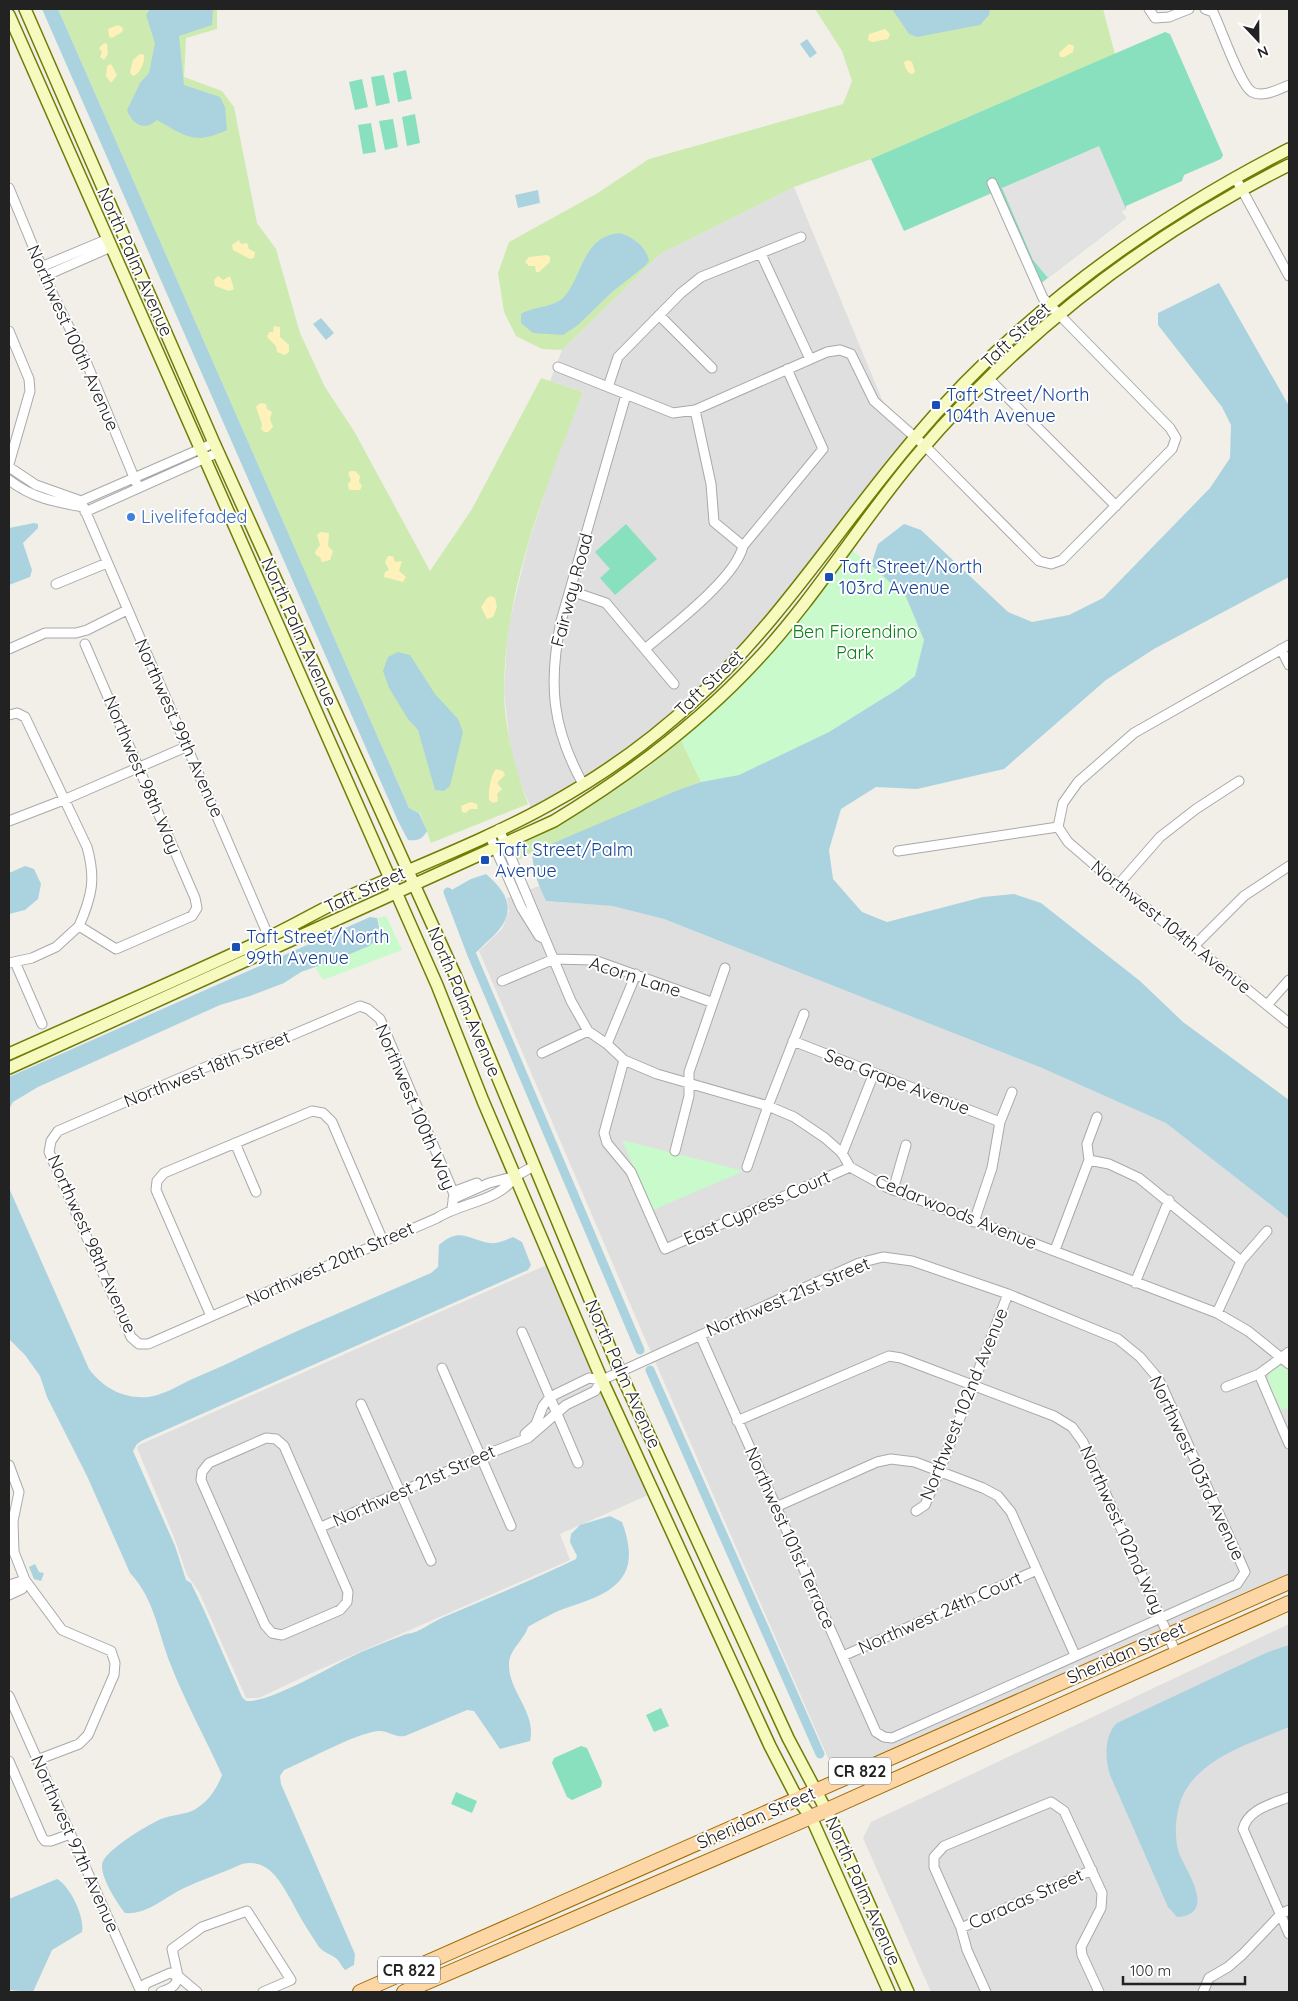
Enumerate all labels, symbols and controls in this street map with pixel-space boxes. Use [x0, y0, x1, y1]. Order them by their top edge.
north arrow [1233, 15, 1283, 65]
text: N [1255, 42, 1271, 62]
street label: North Palm Avenue [92, 184, 179, 340]
street label: Northwest 100th Avenue [22, 241, 125, 434]
street label: Taft Street [976, 297, 1055, 373]
place label: Taft Street/North 104th Avenue [946, 383, 1089, 427]
marker: Taft Street/North 104th Avenue [930, 399, 942, 411]
place label: Livelifefaded [141, 505, 247, 528]
marker: Livelifefaded [125, 511, 137, 523]
street label: Fairway Road [545, 531, 598, 649]
street label: North Palm Avenue [256, 554, 343, 710]
place label: Taft Street/North 103rd Avenue [839, 555, 982, 599]
marker: Taft Street/North 103rd Avenue [823, 571, 835, 583]
park label: Ben Fiorendino Park [792, 620, 918, 664]
street label: Northwest 99th Avenue [130, 635, 229, 821]
street label: Taft Street [669, 644, 748, 721]
street label: Northwest 98th Way [99, 692, 186, 857]
place label: Taft Street/Palm Avenue [495, 838, 633, 882]
marker: Taft Street/Palm Avenue [479, 854, 491, 866]
street label: Northwest 104th Avenue [1086, 855, 1256, 999]
street label: Taft Street [321, 861, 409, 918]
street label: North Palm Avenue [422, 923, 506, 1080]
place label: Taft Street/North 99th Avenue [246, 925, 389, 969]
marker: Taft Street/North 99th Avenue [230, 941, 242, 953]
street label: Acorn Lane [586, 951, 684, 1002]
street label: Northwest 100th Way [370, 1020, 461, 1193]
street label: Northwest 18th Street [120, 1025, 293, 1112]
street label: Sea Grape Avenue [821, 1043, 973, 1120]
street label: Northwest 98th Avenue [43, 1151, 142, 1337]
street label: East Cypress Court [680, 1165, 834, 1250]
street label: Cedarwoods Avenue [872, 1169, 1041, 1255]
street label: Northwest 20th Street [242, 1216, 417, 1311]
street label: Northwest 21st Street [702, 1252, 873, 1341]
street label: North Palm Avenue [580, 1296, 667, 1452]
street label: Northwest 102nd Avenue [914, 1304, 1013, 1503]
street label: Northwest 103rd Avenue [1145, 1372, 1250, 1564]
street label: Northwest 21st Street [329, 1439, 499, 1532]
street label: Northwest 102nd Way [1075, 1442, 1170, 1618]
street label: Northwest 101st Terrace [740, 1443, 841, 1632]
street label: Northwest 24th Court [854, 1566, 1025, 1659]
street label: Sheridan Street [1063, 1616, 1189, 1689]
street label: Northwest 97th Avenue [26, 1751, 125, 1936]
road number: CR 822 [829, 1758, 891, 1784]
street label: Sheridan Street [693, 1781, 819, 1854]
street label: North Palm Avenue [820, 1813, 907, 1969]
street label: Caracas Street [965, 1863, 1087, 1934]
scale bar [1123, 1954, 1246, 1986]
road number: CR 822 [378, 1956, 440, 1984]
text: 100 m [1130, 1961, 1171, 1980]

